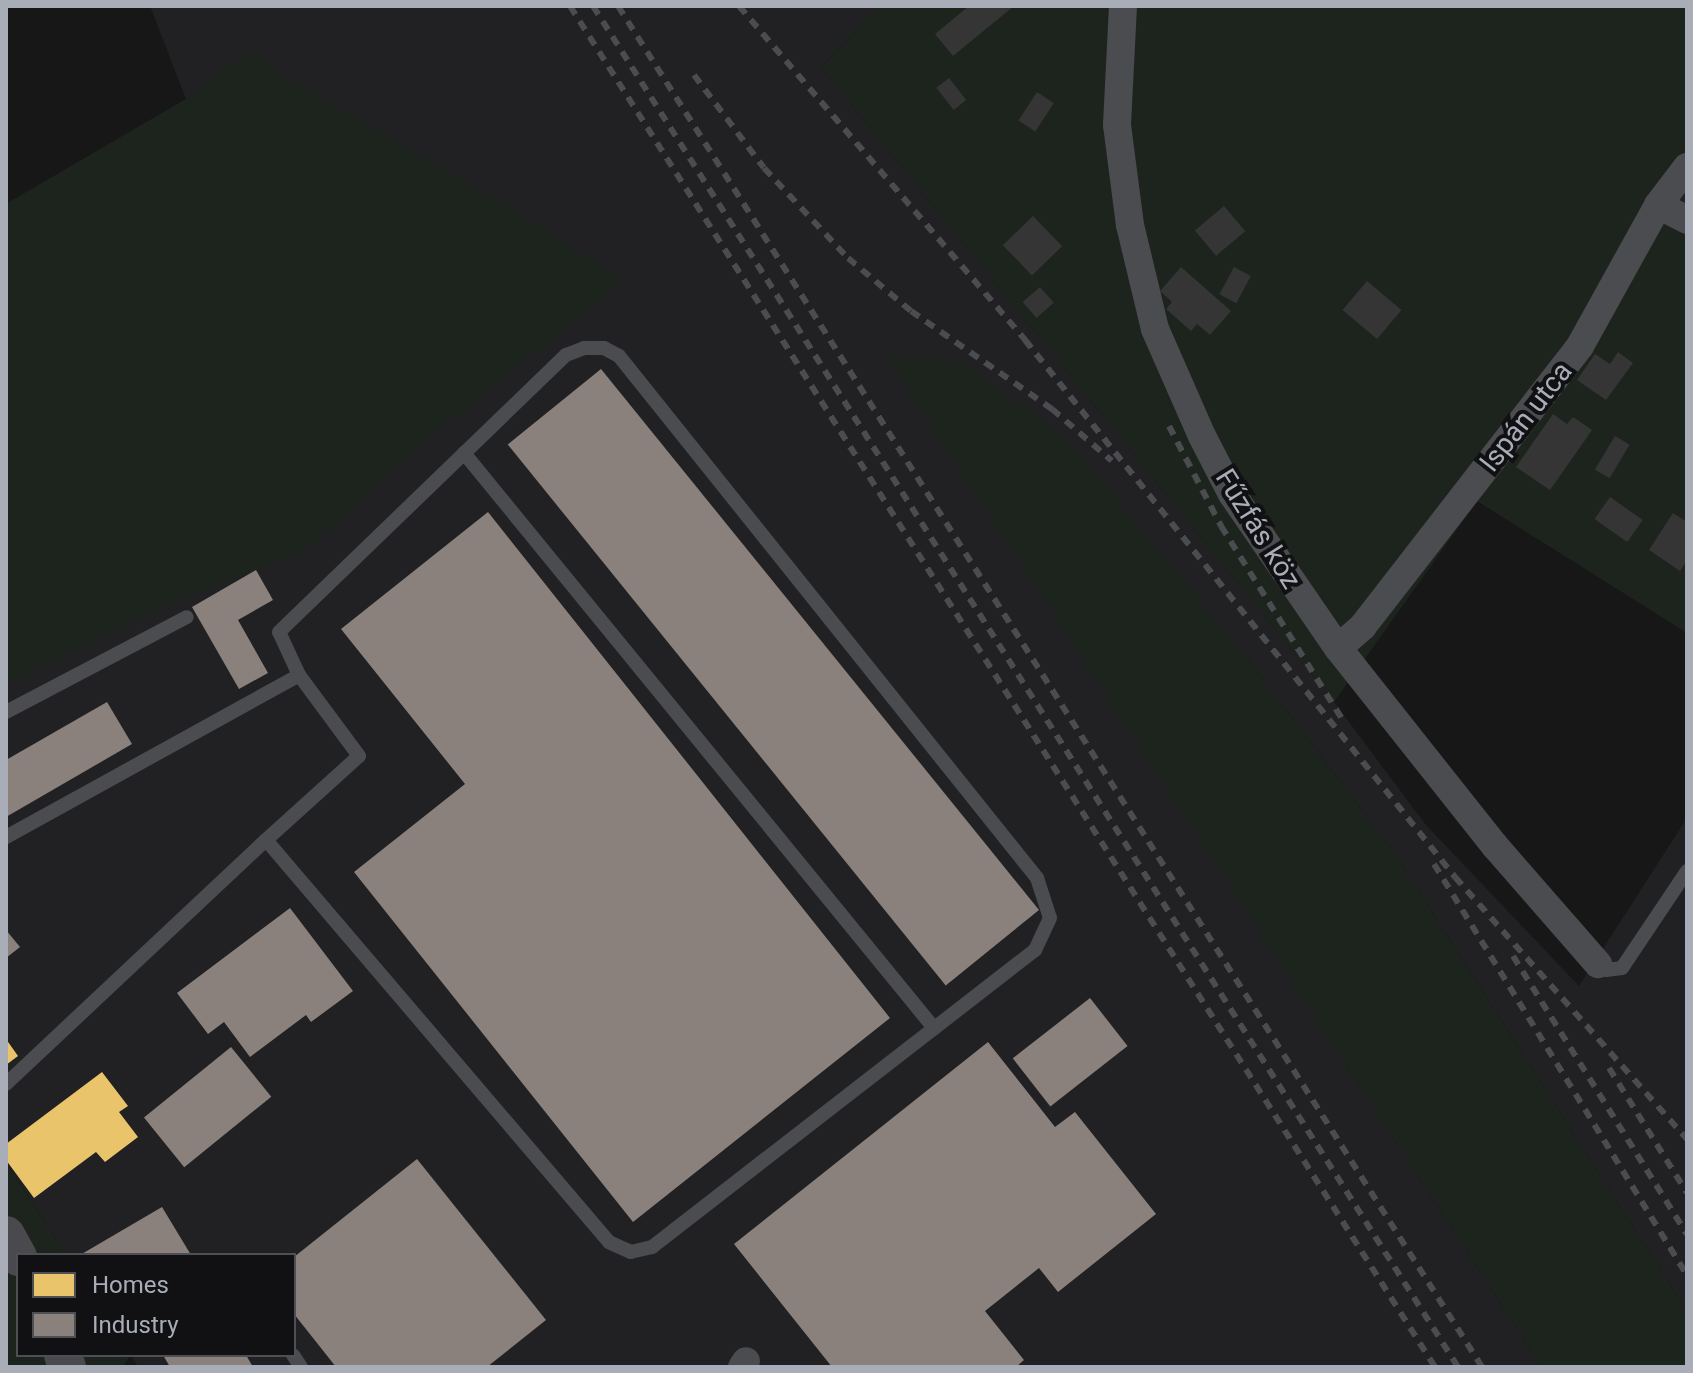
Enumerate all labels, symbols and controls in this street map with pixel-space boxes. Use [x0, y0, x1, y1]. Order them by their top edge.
street label: Ispán utca [1473, 355, 1579, 479]
street label: Fűzfás köz [1208, 463, 1308, 595]
legend [16, 1253, 296, 1357]
text: Homes [92, 1271, 169, 1299]
text: Industry [92, 1311, 178, 1339]

